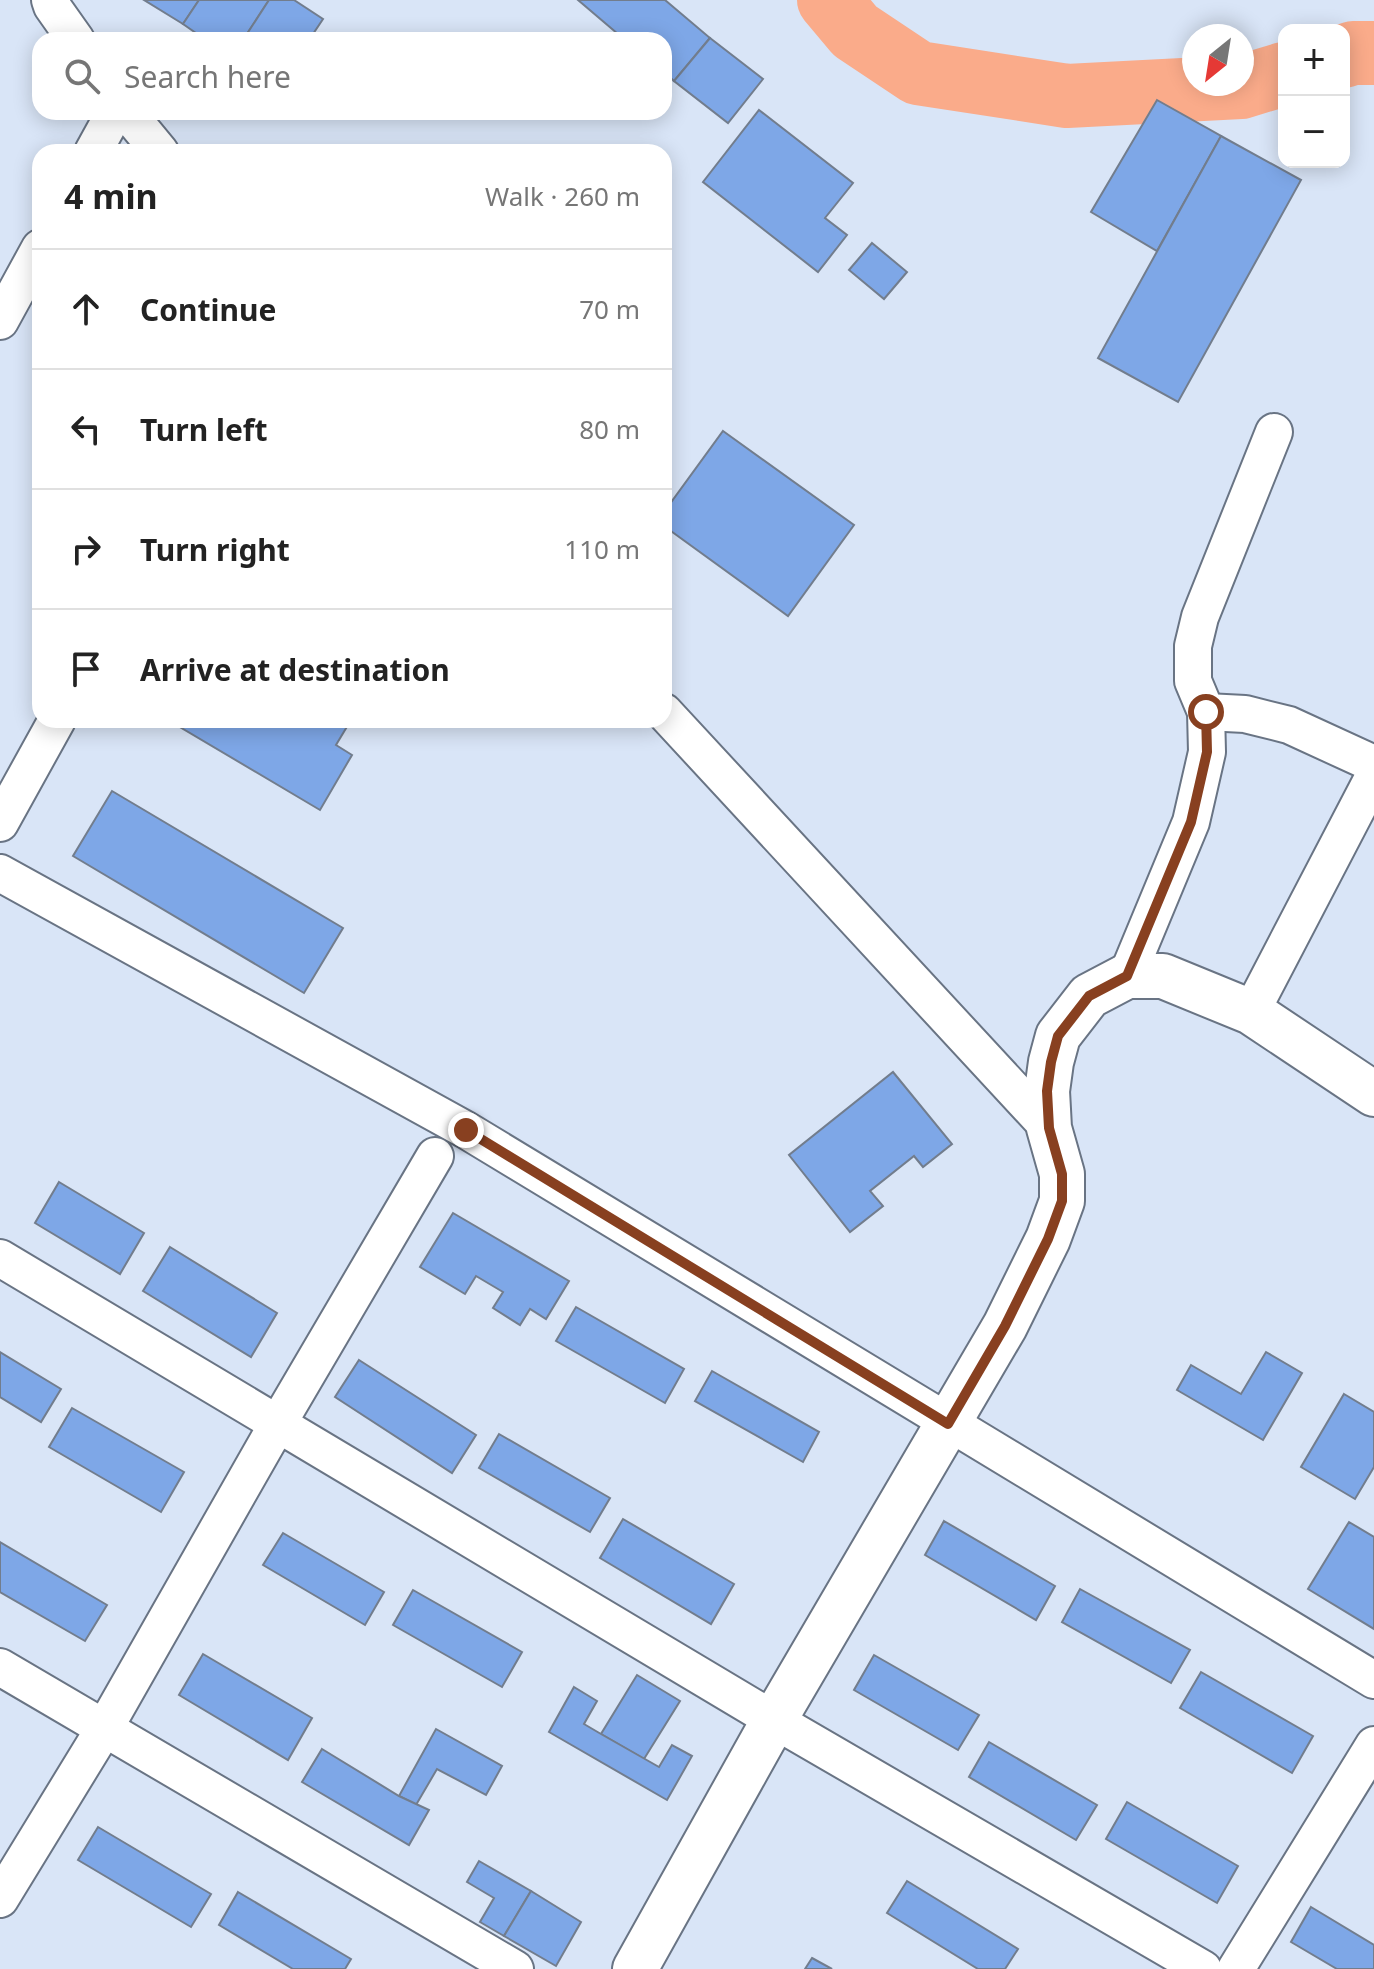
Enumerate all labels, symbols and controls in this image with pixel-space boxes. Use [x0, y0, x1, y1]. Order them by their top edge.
north arrow [1182, 24, 1254, 96]
map controls [1278, 24, 1350, 168]
button: + [1278, 24, 1350, 96]
search box [32, 32, 672, 120]
icon: search [60, 54, 104, 98]
text: Search here [124, 56, 291, 97]
button: − [1278, 96, 1350, 168]
text: 4 min [64, 173, 158, 219]
text: Walk · 260 m [485, 178, 640, 214]
icon: ahead [64, 287, 108, 331]
text: Continue [140, 289, 276, 330]
text: 70 m [579, 291, 640, 327]
icon: left [64, 407, 108, 451]
text: Turn left [140, 409, 268, 450]
text: 80 m [579, 411, 640, 447]
icon: right [64, 527, 108, 571]
text: Turn right [140, 529, 290, 570]
text: 110 m [564, 531, 640, 567]
icon: arrive [64, 647, 108, 691]
text: Arrive at destination [140, 649, 450, 690]
route start [1188, 694, 1224, 730]
route end [448, 1112, 484, 1148]

